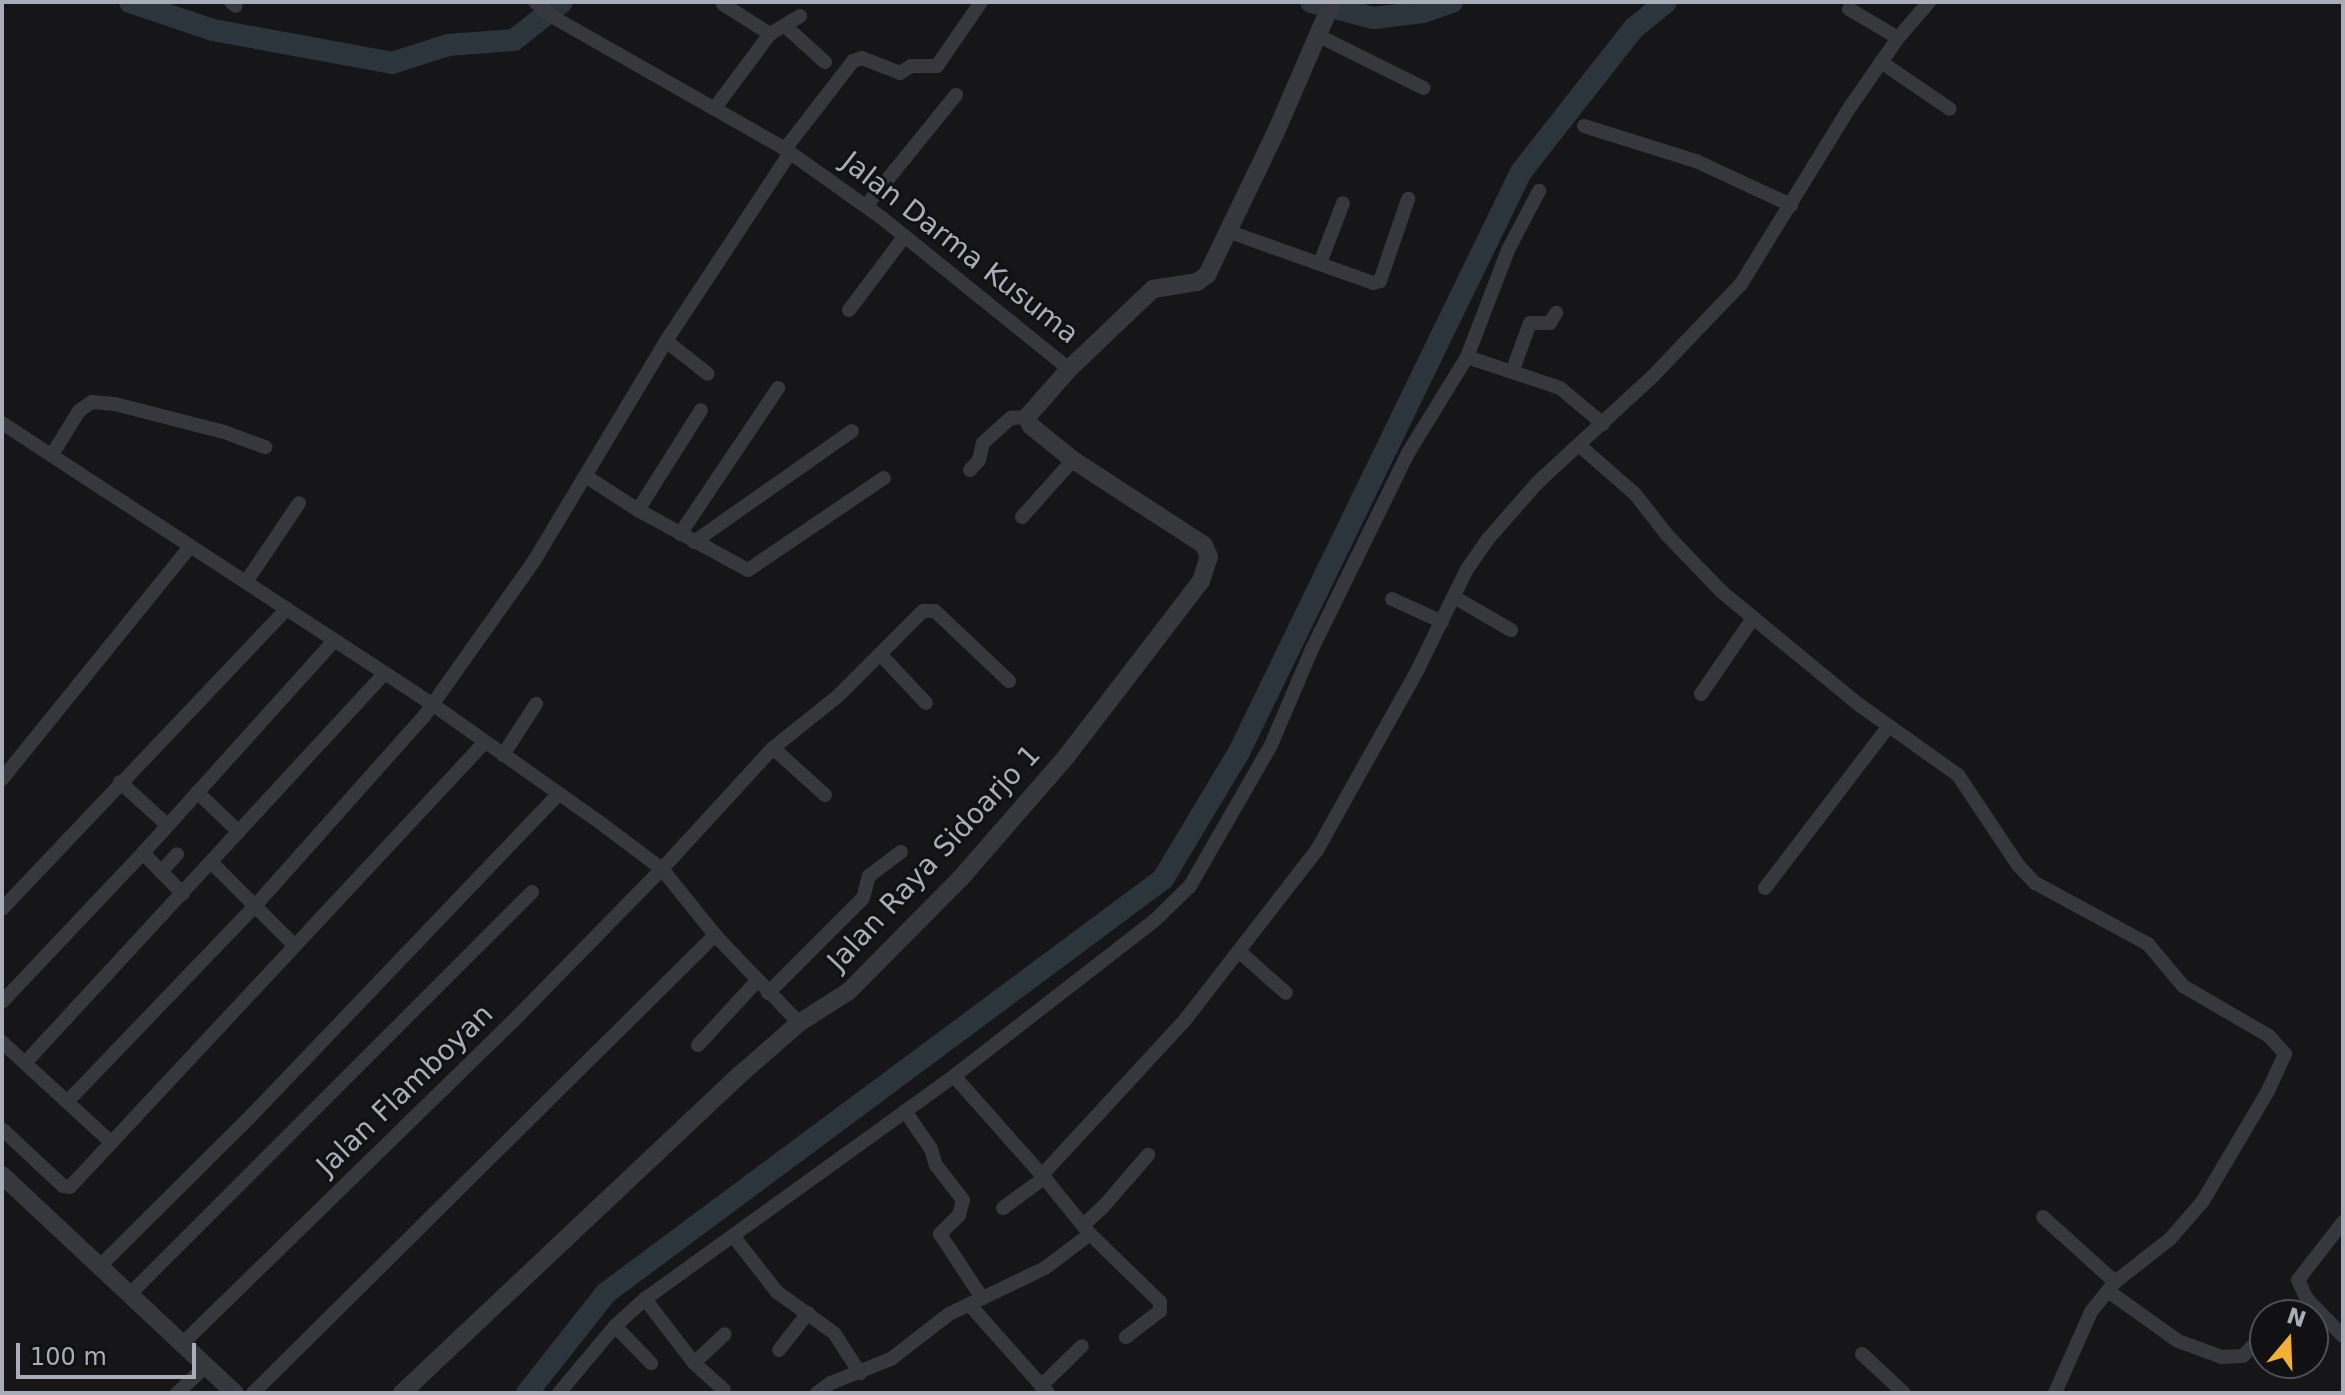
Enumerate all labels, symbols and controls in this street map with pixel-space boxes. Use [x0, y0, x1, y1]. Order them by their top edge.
street label: Jalan Darma Kusuma [835, 145, 1085, 351]
street label: Jalan Raya Sidoarjo 1 [821, 738, 1047, 978]
street label: Jalan Flamboyan [310, 997, 500, 1183]
north arrow [2249, 1299, 2329, 1379]
text: N [2284, 1303, 2309, 1333]
scale bar [20, 1327, 200, 1377]
text: 100 m [30, 1343, 107, 1371]

